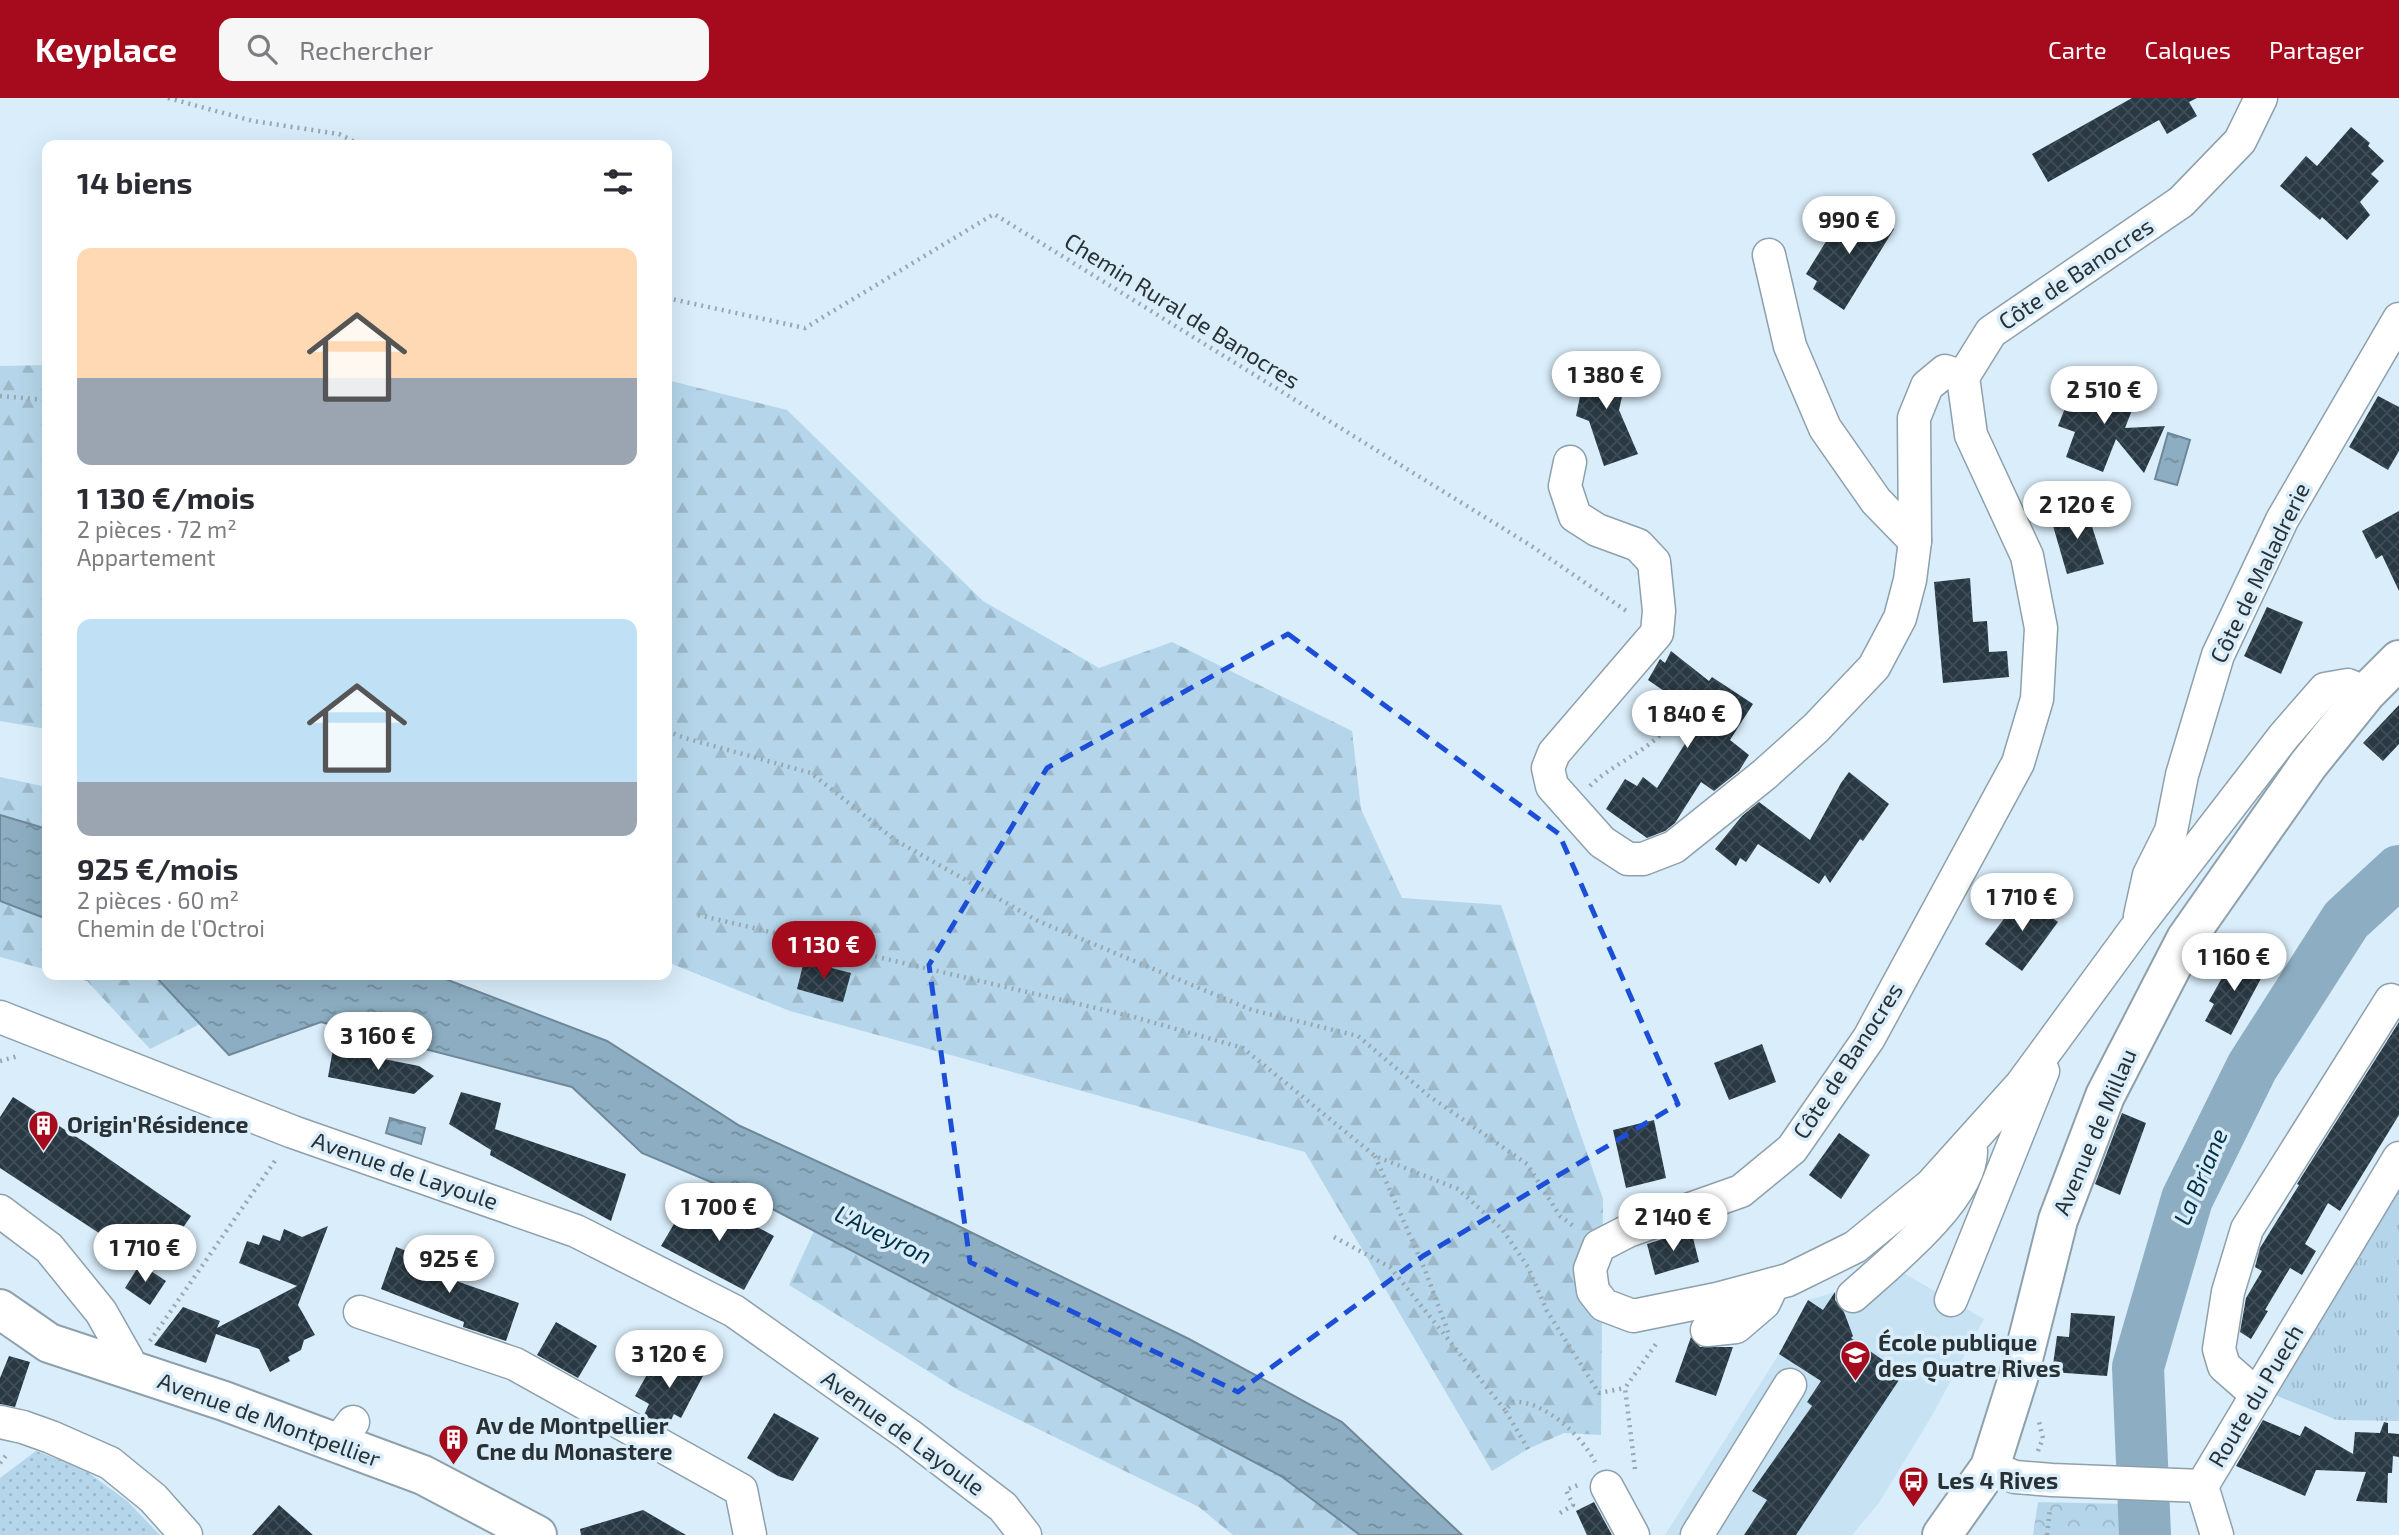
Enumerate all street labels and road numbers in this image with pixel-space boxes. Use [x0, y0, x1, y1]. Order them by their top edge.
street label: Côte de Banocres [1993, 211, 2158, 335]
street label: Chemin Rural de Banocres [1060, 226, 1305, 394]
street label: Côte de Maladrerie [2203, 478, 2315, 667]
street label: Côte de Banocres [1786, 977, 1908, 1144]
street label: Avenue de Millau [2046, 1044, 2142, 1219]
street label: Avenue de Layoule [309, 1125, 502, 1215]
street label: Route du Puech [2202, 1319, 2309, 1472]
street label: Avenue de Layoule [817, 1364, 991, 1501]
street label: Avenue de Montpellier [154, 1366, 384, 1472]

